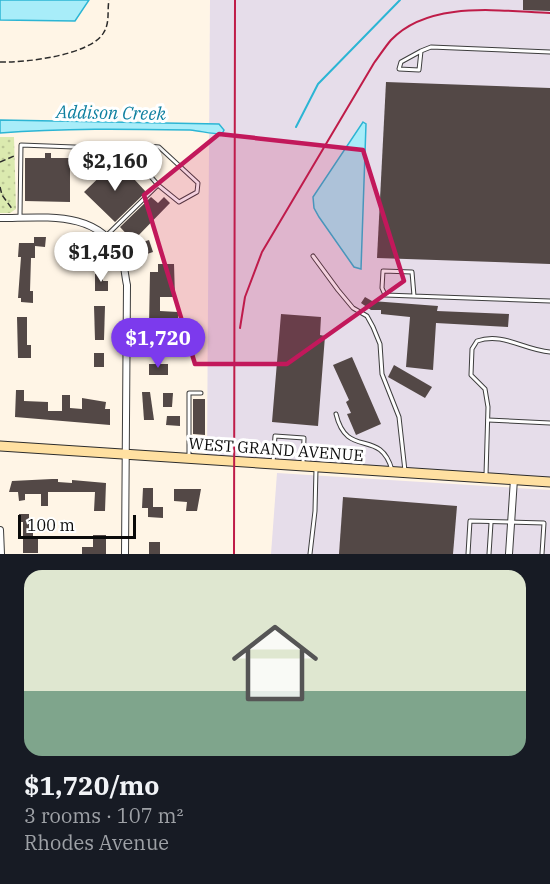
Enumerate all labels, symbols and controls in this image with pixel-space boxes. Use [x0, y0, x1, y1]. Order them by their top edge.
water label: Addison Creek [55, 100, 166, 125]
pin: $2,160 [66, 141, 164, 192]
text: $2,160 [82, 147, 148, 174]
pin: $1,450 [52, 232, 150, 283]
text: $1,450 [68, 238, 134, 265]
pin: $1,720 [109, 318, 207, 369]
text: $1,720 [125, 324, 191, 351]
street label: WEST GRAND AVENUE [188, 433, 364, 465]
scale bar [18, 512, 136, 540]
text: 100 m [27, 515, 75, 535]
icon: home [221, 609, 329, 717]
text: $1,720/mo [24, 768, 159, 802]
text: 3 rooms · 107 m² [24, 802, 183, 829]
text: Rhodes Avenue [24, 829, 169, 856]

